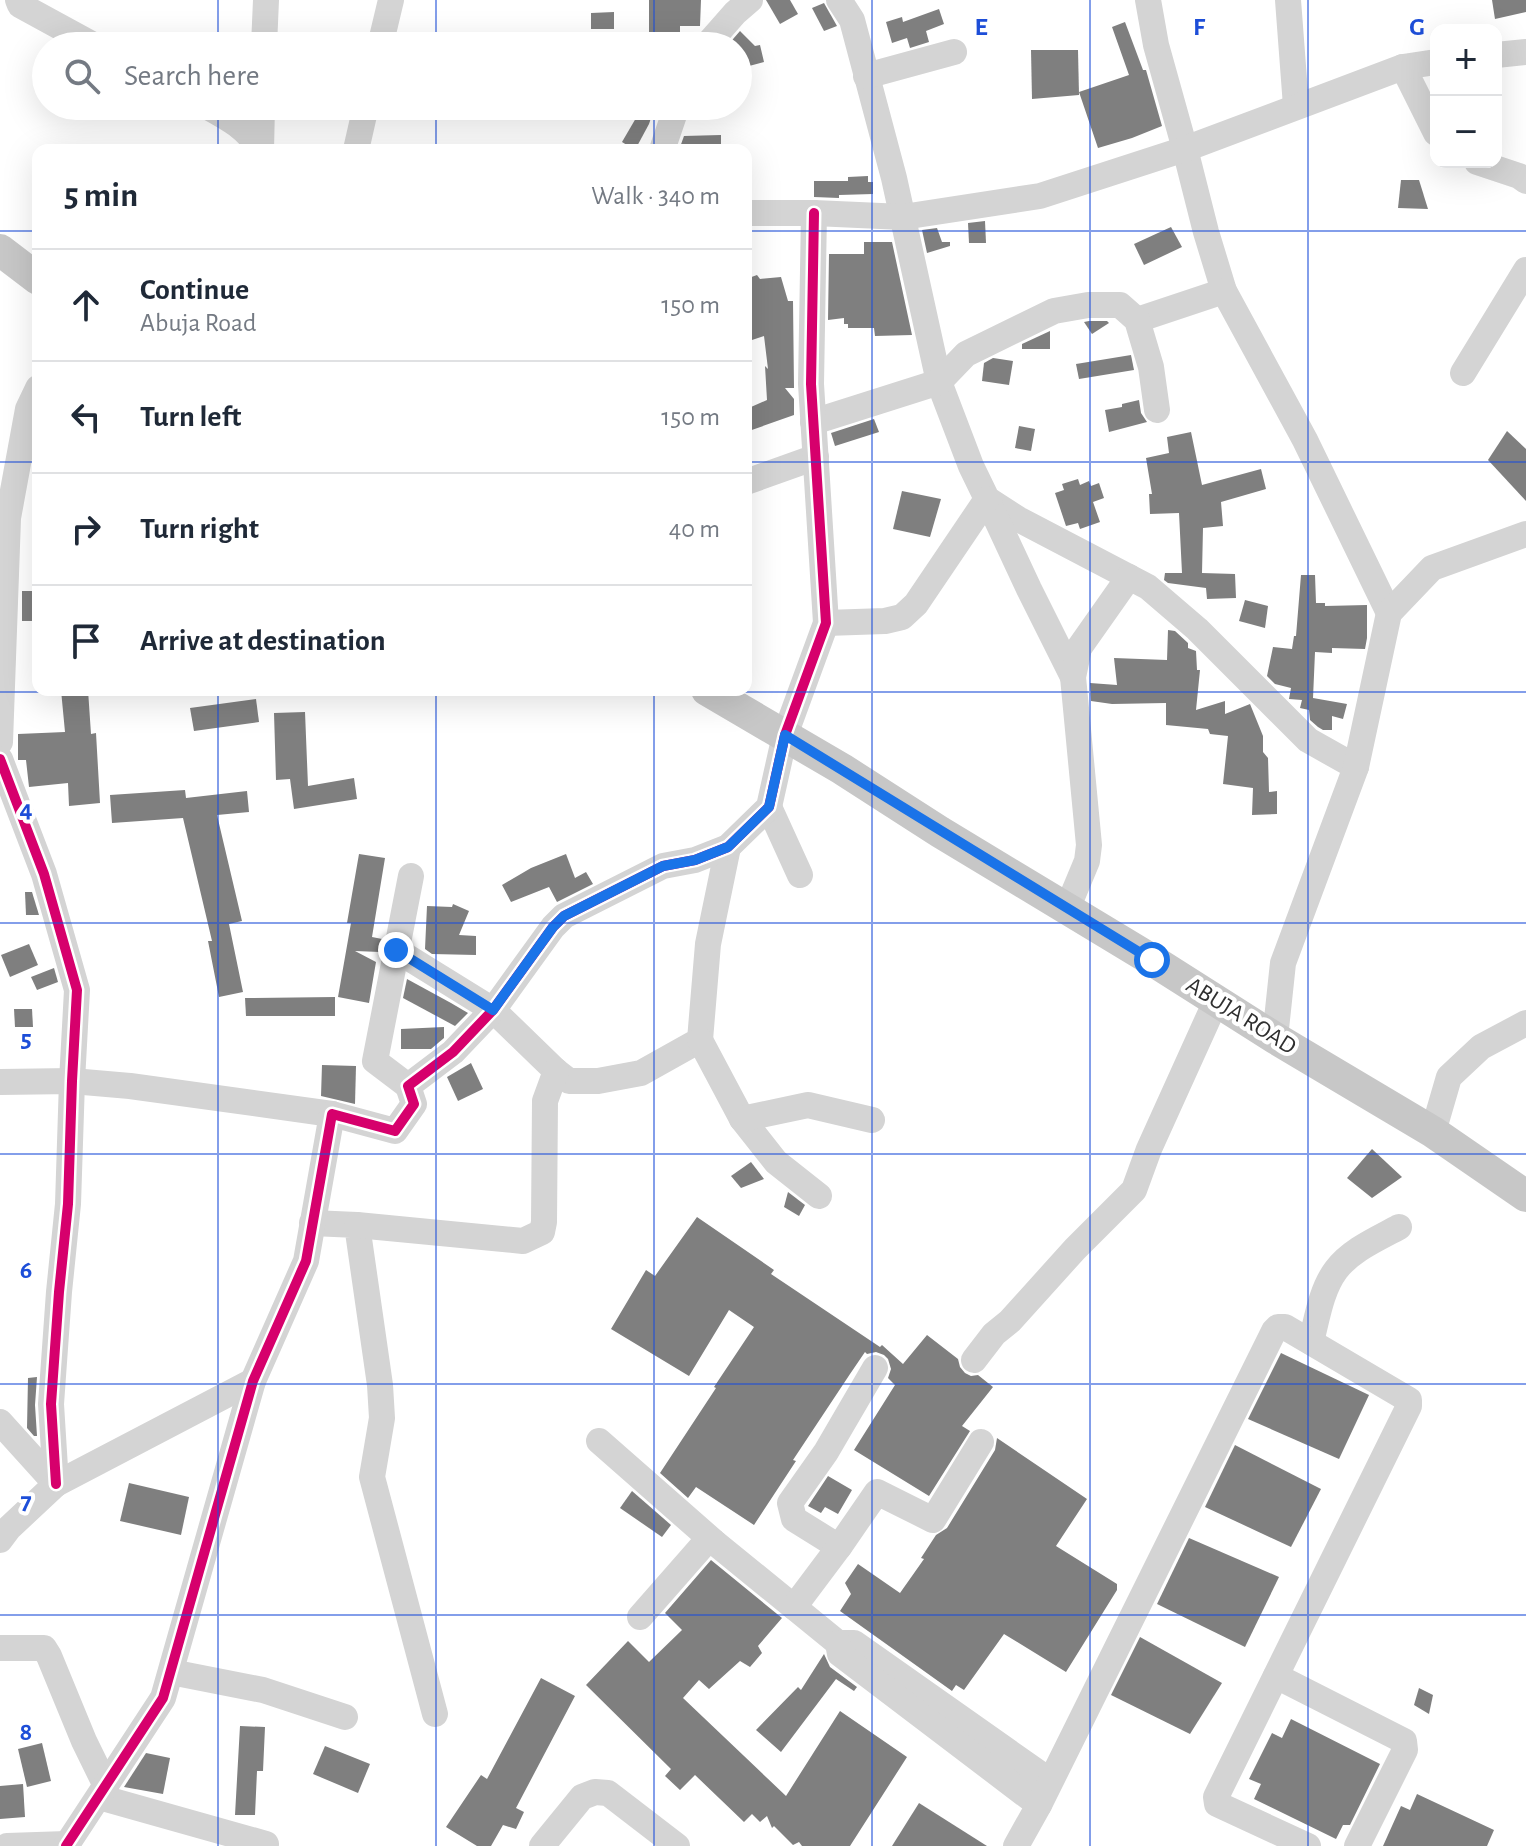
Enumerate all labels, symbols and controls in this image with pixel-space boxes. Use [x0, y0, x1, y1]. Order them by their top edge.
text: E [974, 14, 988, 40]
text: F [1193, 14, 1206, 40]
text: G [1409, 14, 1425, 40]
map controls [1430, 24, 1502, 168]
button: + [1430, 24, 1502, 96]
search box [32, 32, 752, 120]
icon: search [60, 54, 104, 98]
text: Search here [124, 61, 260, 91]
button: − [1430, 96, 1502, 168]
text: 5 min [64, 179, 138, 213]
text: Walk · 340 m [591, 183, 720, 209]
text: Continue [140, 275, 249, 305]
icon: ahead [64, 283, 108, 327]
text: 150 m [661, 292, 720, 318]
text: Abuja Road [140, 310, 257, 336]
icon: left [64, 395, 108, 439]
text: Turn left [140, 402, 241, 432]
text: 150 m [661, 404, 720, 430]
icon: right [64, 507, 108, 551]
text: Turn right [140, 514, 259, 544]
text: 40 m [669, 516, 720, 542]
icon: arrive [64, 619, 108, 663]
text: Arrive at destination [140, 626, 386, 656]
text: 4 [19, 796, 33, 822]
route end [378, 932, 414, 968]
route start [1134, 942, 1170, 978]
street label: ABUJA ROAD [1182, 973, 1300, 1059]
text: 5 [20, 1026, 32, 1052]
text: 6 [20, 1257, 32, 1283]
text: 7 [20, 1488, 32, 1514]
text: 8 [20, 1719, 32, 1745]

